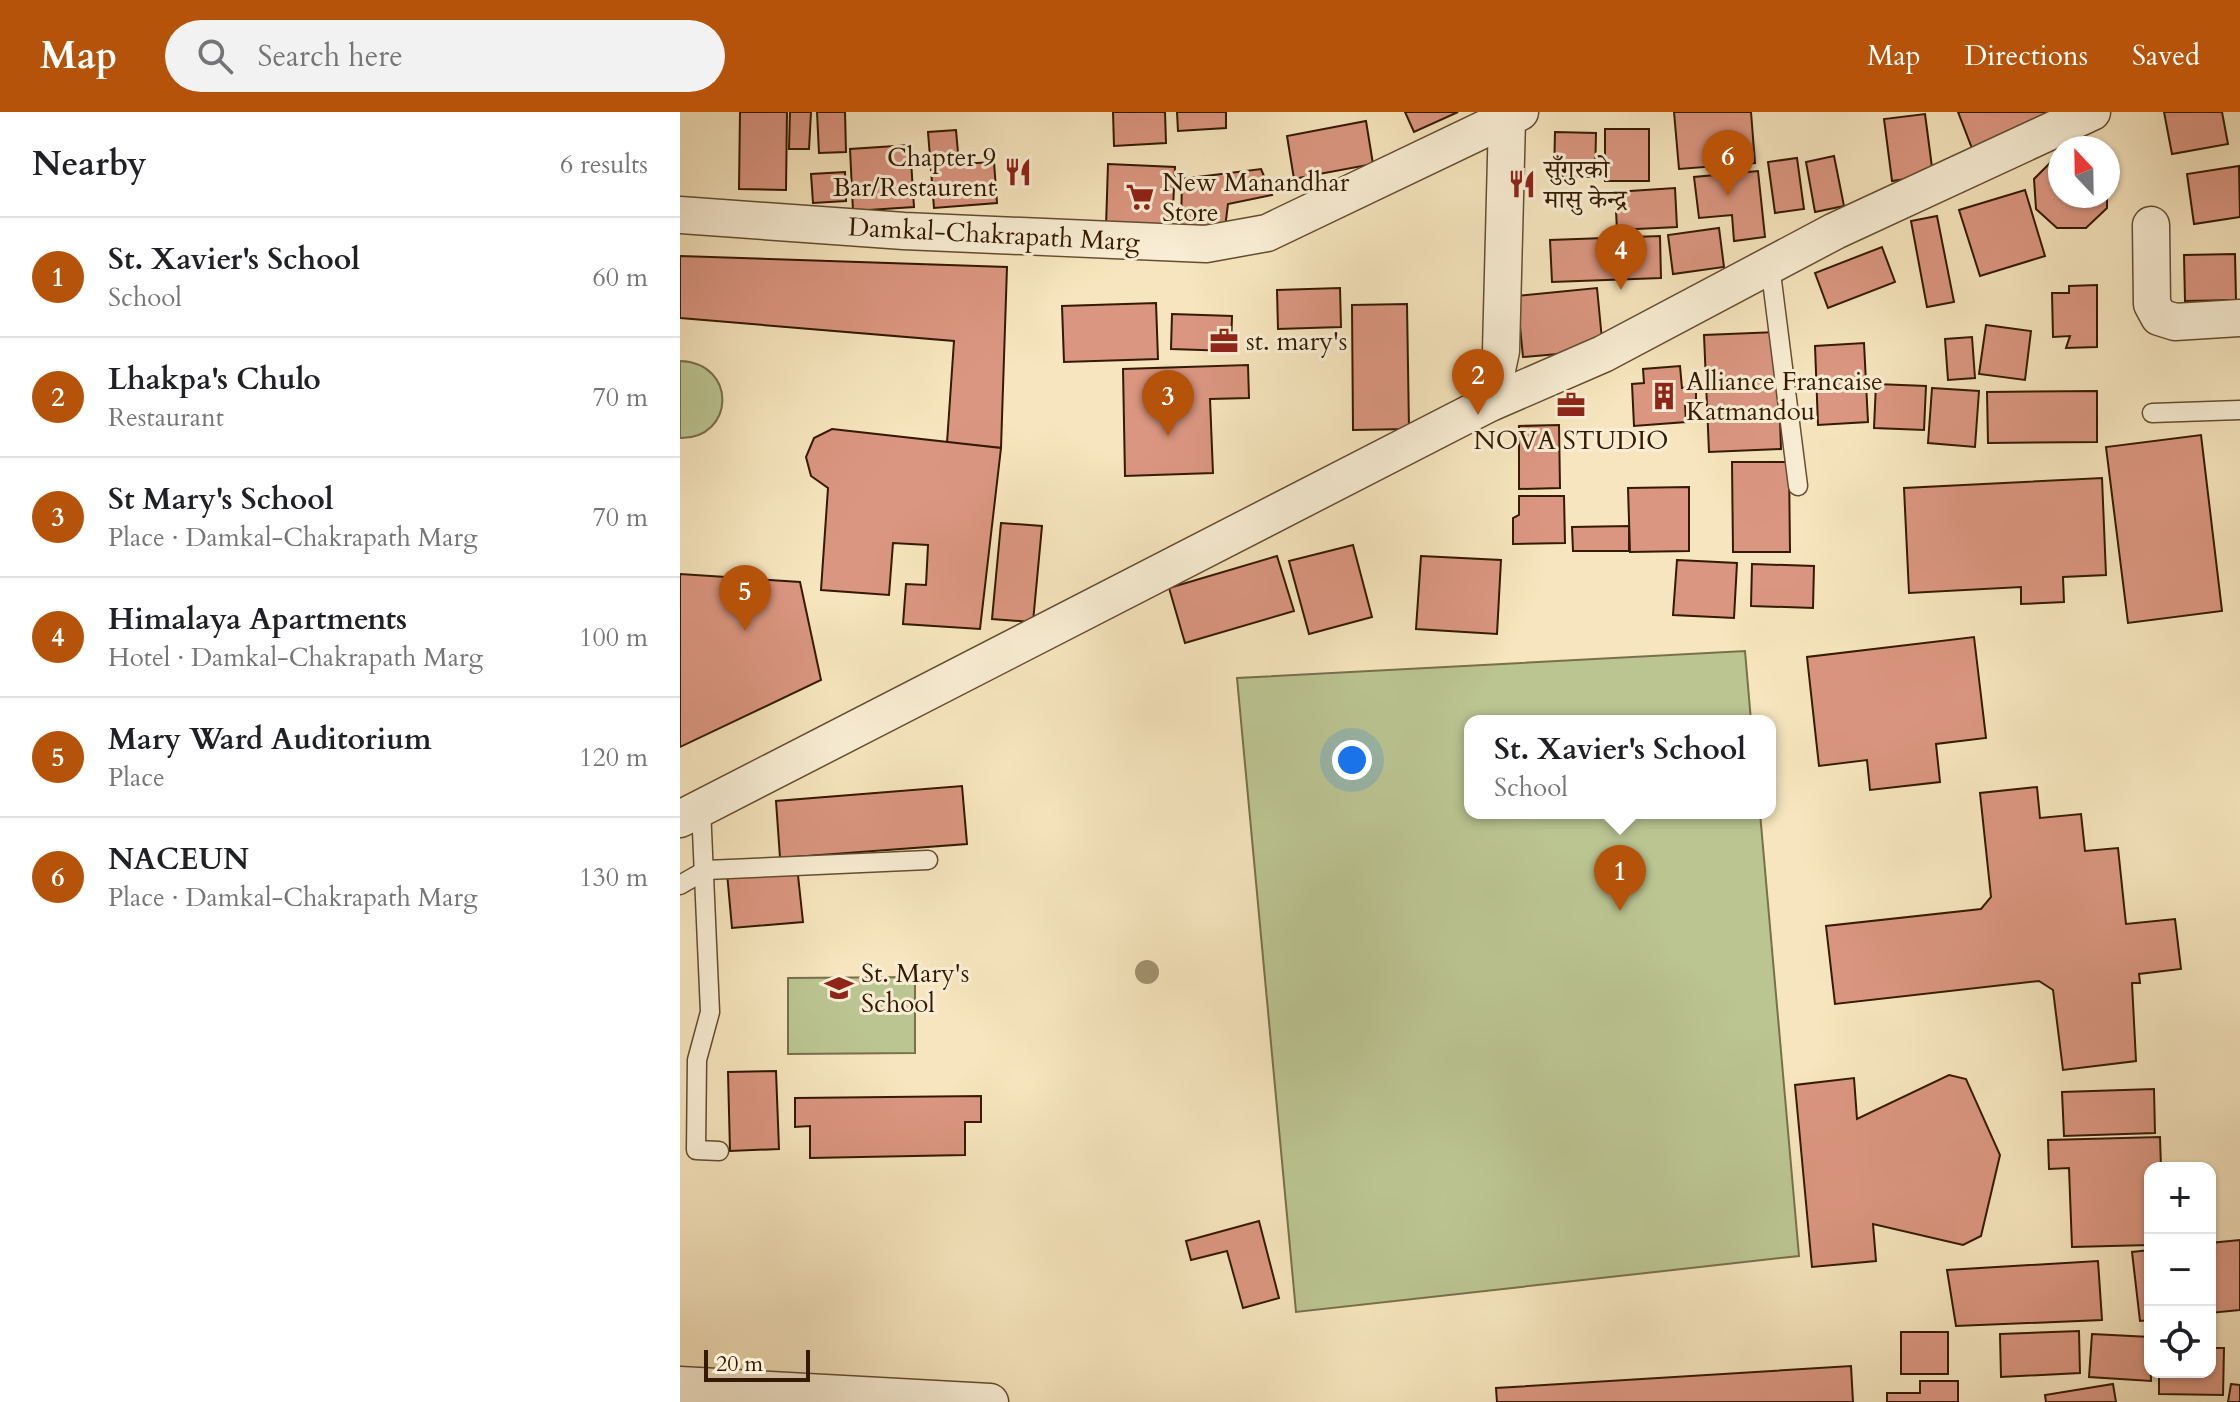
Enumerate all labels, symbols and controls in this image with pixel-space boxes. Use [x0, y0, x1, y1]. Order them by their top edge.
search box [165, 20, 725, 92]
text: Map [40, 30, 117, 82]
icon: search [193, 34, 237, 78]
text: Search here [257, 36, 403, 77]
text: Map [1867, 37, 1921, 75]
text: Directions [1965, 37, 2088, 75]
text: Saved [2132, 37, 2200, 75]
pin: 6 [1702, 130, 1754, 196]
north arrow [2048, 136, 2120, 208]
place label: Chapter 9 Bar/Restaurent [833, 140, 996, 205]
text: Nearby [32, 141, 147, 187]
text: 6 results [560, 147, 648, 182]
place label: सुँगुरको मासु केन्द्र [1542, 152, 1629, 217]
restaurant icon: Chapter 9 Bar/Restaurent [1003, 157, 1033, 187]
place label: New Manandhar Store [1162, 165, 1350, 230]
restaurant icon: सुँगुरको मासु केन्द्र [1507, 169, 1537, 199]
supermarket icon: New Manandhar Store [1125, 182, 1155, 212]
street label: Damkal-Chakrapath Marg [847, 209, 1141, 260]
pin: 4 [1595, 224, 1647, 290]
text: St. Xavier's School [108, 239, 360, 280]
text: 1 [51, 260, 65, 295]
text: 60 m [592, 260, 648, 295]
text: School [108, 280, 182, 315]
place label: st. mary's [1246, 324, 1348, 359]
office icon: st. mary's [1209, 326, 1239, 356]
pin: 2 [1452, 349, 1504, 415]
text: Lhakpa's Chulo [108, 359, 321, 400]
place label: Alliance Francaise Katmandou [1686, 364, 1883, 429]
pin: 3 [1142, 370, 1194, 436]
text: 2 [51, 380, 65, 415]
text: 70 m [592, 380, 648, 415]
building icon: Alliance Francaise Katmandou [1649, 381, 1679, 411]
office icon: NOVA STUDIO [1556, 390, 1586, 420]
text: Restaurant [108, 400, 224, 435]
place label: NOVA STUDIO [1473, 423, 1669, 458]
text: St Mary's School [108, 479, 334, 520]
text: 3 [51, 500, 65, 535]
text: 70 m [592, 500, 648, 535]
text: Place · Damkal-Chakrapath Marg [108, 520, 478, 555]
pin: 5 [719, 565, 771, 631]
text: Himalaya Apartments [108, 599, 407, 640]
text: 4 [51, 620, 65, 655]
text: 100 m [579, 620, 648, 655]
text: Hotel · Damkal-Chakrapath Marg [108, 640, 483, 675]
popup [1464, 715, 1776, 819]
text: Mary Ward Auditorium [108, 719, 432, 760]
text: St. Xavier's School [1494, 729, 1746, 770]
text: 5 [51, 740, 65, 775]
text: 120 m [579, 740, 648, 775]
your location [1332, 740, 1372, 780]
text: Place [108, 760, 165, 795]
text: School [1494, 770, 1568, 805]
text: NACEUN [108, 839, 249, 880]
pin: 1 [1594, 845, 1646, 911]
text: 6 [51, 860, 65, 895]
text: 130 m [579, 860, 648, 895]
text: Place · Damkal-Chakrapath Marg [108, 880, 478, 915]
place label: St. Mary's School [861, 956, 969, 1021]
school or university icon: St. Mary's School [824, 973, 854, 1003]
map controls [2144, 1162, 2216, 1378]
button: + [2144, 1162, 2216, 1234]
button: − [2144, 1234, 2216, 1306]
button: locate [2144, 1306, 2216, 1378]
scale bar [704, 1346, 810, 1382]
text: 20 m [716, 1349, 763, 1379]

